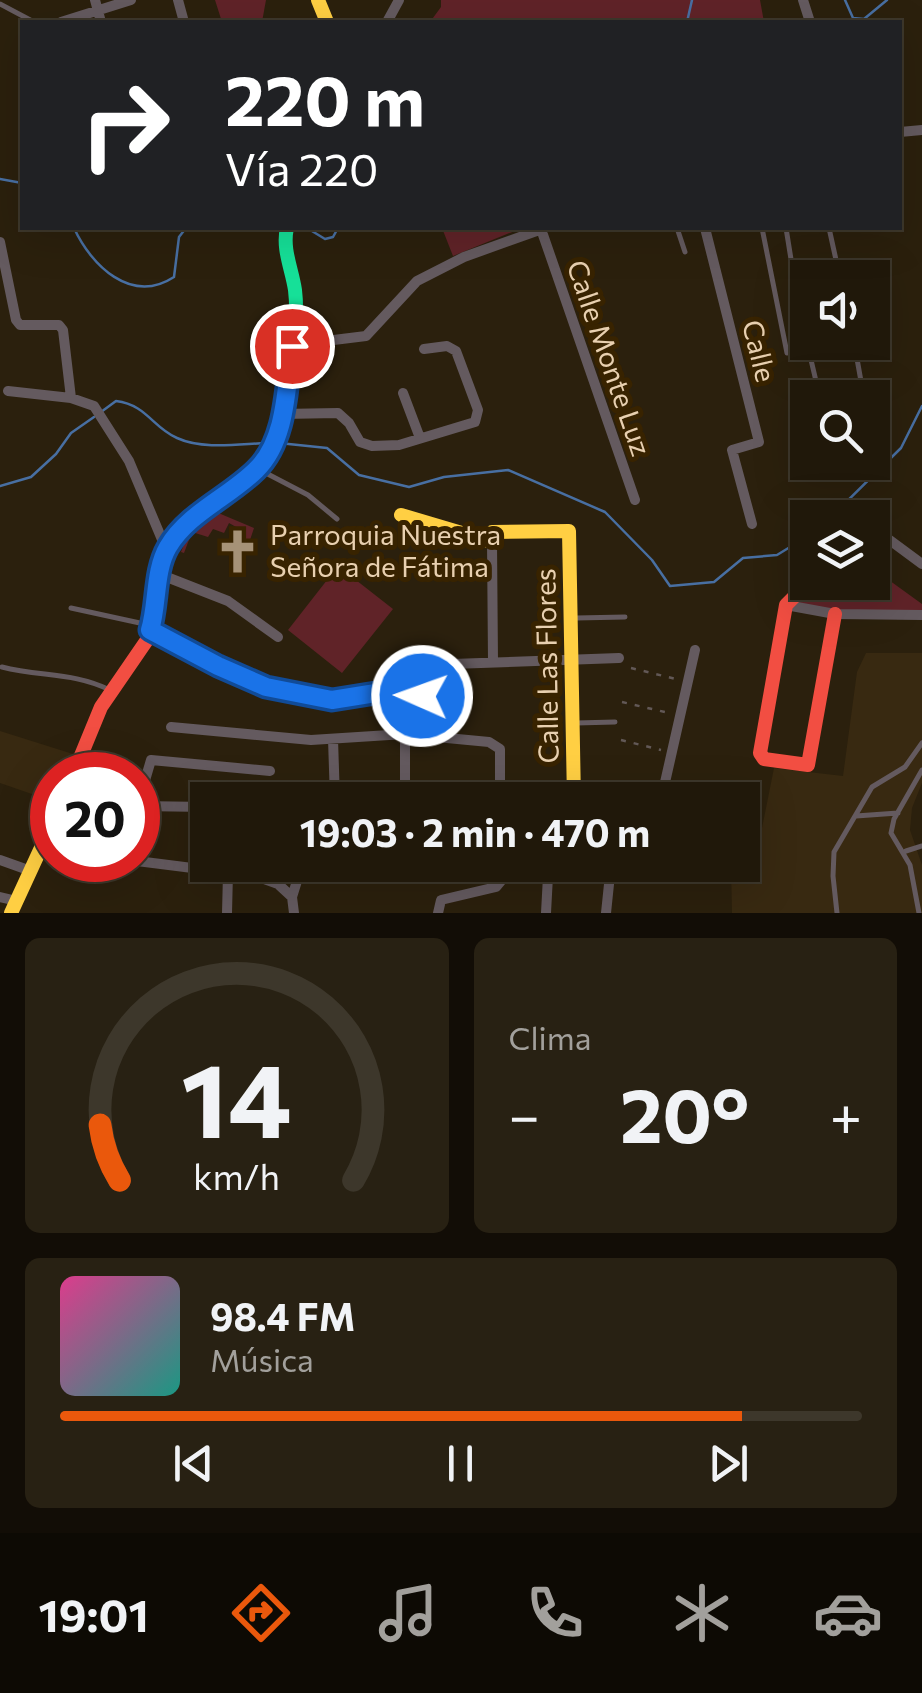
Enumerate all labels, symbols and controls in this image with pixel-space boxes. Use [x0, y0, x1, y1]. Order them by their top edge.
text: 220 m [225, 55, 425, 140]
icon: right [60, 60, 190, 190]
text: Vía 220 [225, 140, 378, 195]
street label: Calle Monte Luz [561, 255, 659, 460]
map controls [790, 260, 890, 600]
button: sound [790, 260, 890, 360]
pin [250, 304, 335, 389]
street label: Calle [736, 316, 784, 385]
icon: arrive [265, 319, 320, 374]
button: search [790, 380, 890, 480]
button: layers [790, 500, 890, 600]
place label: Parroquia Nuestra Señora de Fátima [270, 517, 501, 583]
church icon: Parroquia Nuestra Señora de Fátima [213, 527, 261, 575]
street label: Calle Las Flores [527, 568, 565, 764]
position arrow [370, 644, 474, 748]
speed limit sign: 20 [30, 752, 160, 882]
text: 19:03 · 2 min · 470 m [300, 808, 650, 855]
text: Clima [509, 1017, 591, 1057]
text: 14 [181, 1032, 292, 1159]
text: 20° [620, 1067, 749, 1158]
text: − [509, 1080, 540, 1147]
text: + [830, 1080, 862, 1147]
text: km/h [193, 1154, 280, 1197]
text: 98.4 FM [210, 1292, 355, 1339]
text: Música [210, 1339, 314, 1379]
icon: previous [166, 1436, 221, 1491]
icon: pause [433, 1436, 488, 1491]
icon: next [701, 1436, 756, 1491]
icon: directions [226, 1578, 296, 1648]
icon: music [373, 1578, 443, 1648]
icon: phone [520, 1578, 590, 1648]
icon: climate [667, 1578, 737, 1648]
icon: car [813, 1578, 883, 1648]
text: 19:01 [38, 1586, 149, 1641]

